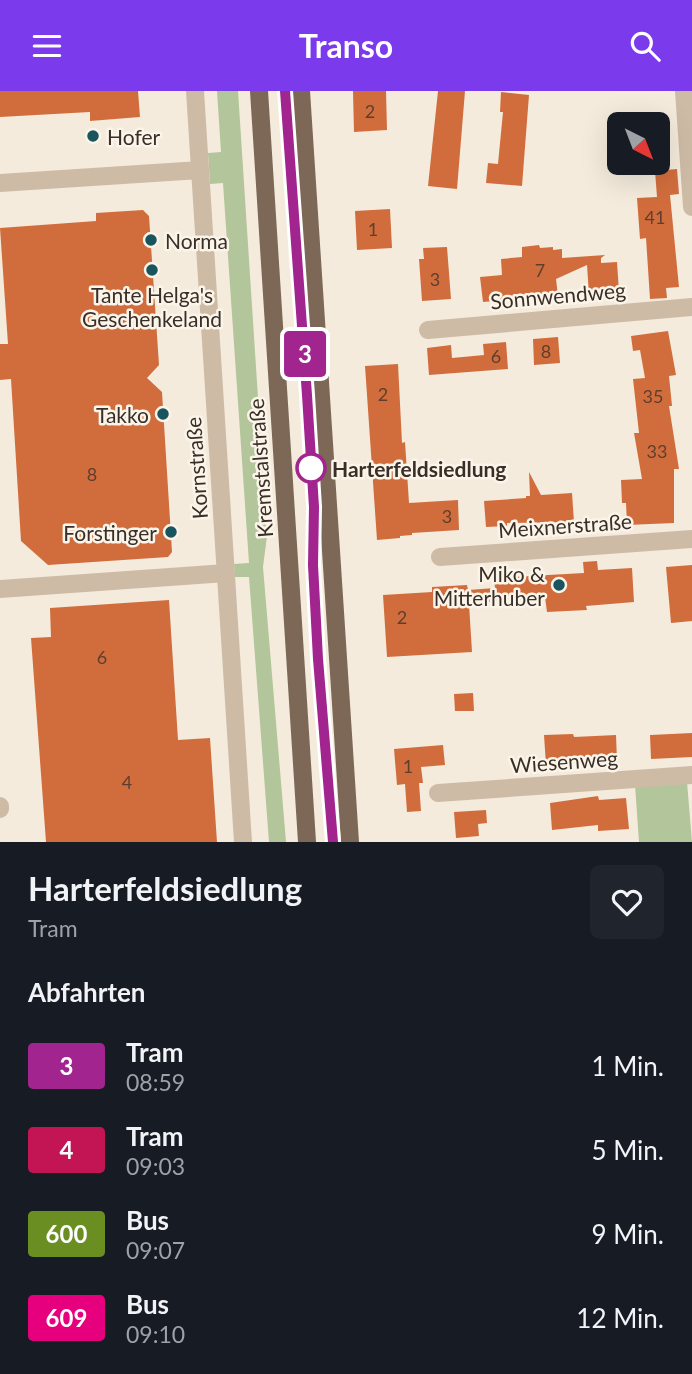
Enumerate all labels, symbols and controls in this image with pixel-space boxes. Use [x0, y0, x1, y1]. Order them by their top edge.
text: Transo [299, 26, 393, 65]
icon: menu [28, 27, 66, 65]
icon: search [626, 27, 664, 65]
house number: 2 [365, 100, 375, 122]
north arrow [607, 112, 670, 175]
map controls [607, 112, 670, 175]
place label: Hofer [107, 124, 160, 149]
marker: Hofer [85, 128, 101, 144]
house number: 41 [645, 206, 665, 228]
house number: 1 [368, 218, 378, 240]
place label: Norma [165, 228, 228, 253]
marker: Norma [143, 232, 159, 248]
house number: 7 [535, 259, 545, 281]
marker: Tante Helga's Geschenkeland [144, 262, 160, 278]
house number: 3 [430, 268, 440, 290]
street label: Sonnwendweg [489, 277, 627, 313]
place label: Tante Helga's Geschenkeland [82, 282, 222, 331]
line badge: 3 [282, 331, 328, 377]
text: 3 [298, 339, 312, 368]
house number: 8 [541, 340, 551, 362]
house number: 6 [491, 345, 501, 367]
house number: 2 [378, 383, 388, 405]
house number: 35 [643, 385, 663, 407]
street label: Kremstalstraße [243, 398, 277, 538]
place label: Takko [96, 402, 149, 427]
marker: Takko [155, 406, 171, 422]
street label: Kornstraße [180, 416, 212, 520]
house number: 33 [647, 440, 667, 462]
marker: Harterfeldsiedlung [296, 453, 326, 483]
place label: Harterfeldsiedlung [332, 456, 506, 481]
house number: 8 [87, 463, 97, 485]
house number: 3 [442, 505, 452, 527]
street label: Meixnerstraße [497, 508, 633, 542]
place label: Forstinger [63, 520, 157, 545]
marker: Forstinger [163, 524, 179, 540]
place label: Miko & Mitterhuber [434, 561, 545, 610]
marker: Miko & Mitterhuber [551, 577, 567, 593]
house number: 2 [397, 606, 407, 628]
house number: 6 [97, 646, 107, 668]
street label: Wiesenweg [509, 745, 619, 777]
house number: 1 [403, 755, 413, 777]
house number: 4 [122, 771, 132, 793]
button: heart [590, 865, 664, 939]
text: Harterfeldsiedlung [28, 868, 302, 908]
text: Tram [28, 914, 78, 942]
text: Abfahrten [28, 976, 146, 1008]
text: Tram [126, 1036, 183, 1068]
text: 1 Min. [591, 1050, 664, 1082]
text: 3 [60, 1051, 73, 1080]
text: 08:59 [126, 1068, 185, 1096]
text: Tram [126, 1120, 183, 1152]
text: 5 Min. [591, 1134, 664, 1166]
text: 4 [60, 1135, 73, 1164]
text: 09:03 [126, 1152, 185, 1180]
text: Bus [126, 1204, 169, 1236]
text: 9 Min. [591, 1218, 664, 1250]
text: 600 [46, 1219, 87, 1248]
text: 09:07 [126, 1236, 185, 1264]
text: Bus [126, 1288, 169, 1320]
text: 12 Min. [576, 1302, 664, 1334]
text: 609 [46, 1303, 87, 1332]
text: 09:10 [126, 1320, 185, 1348]

